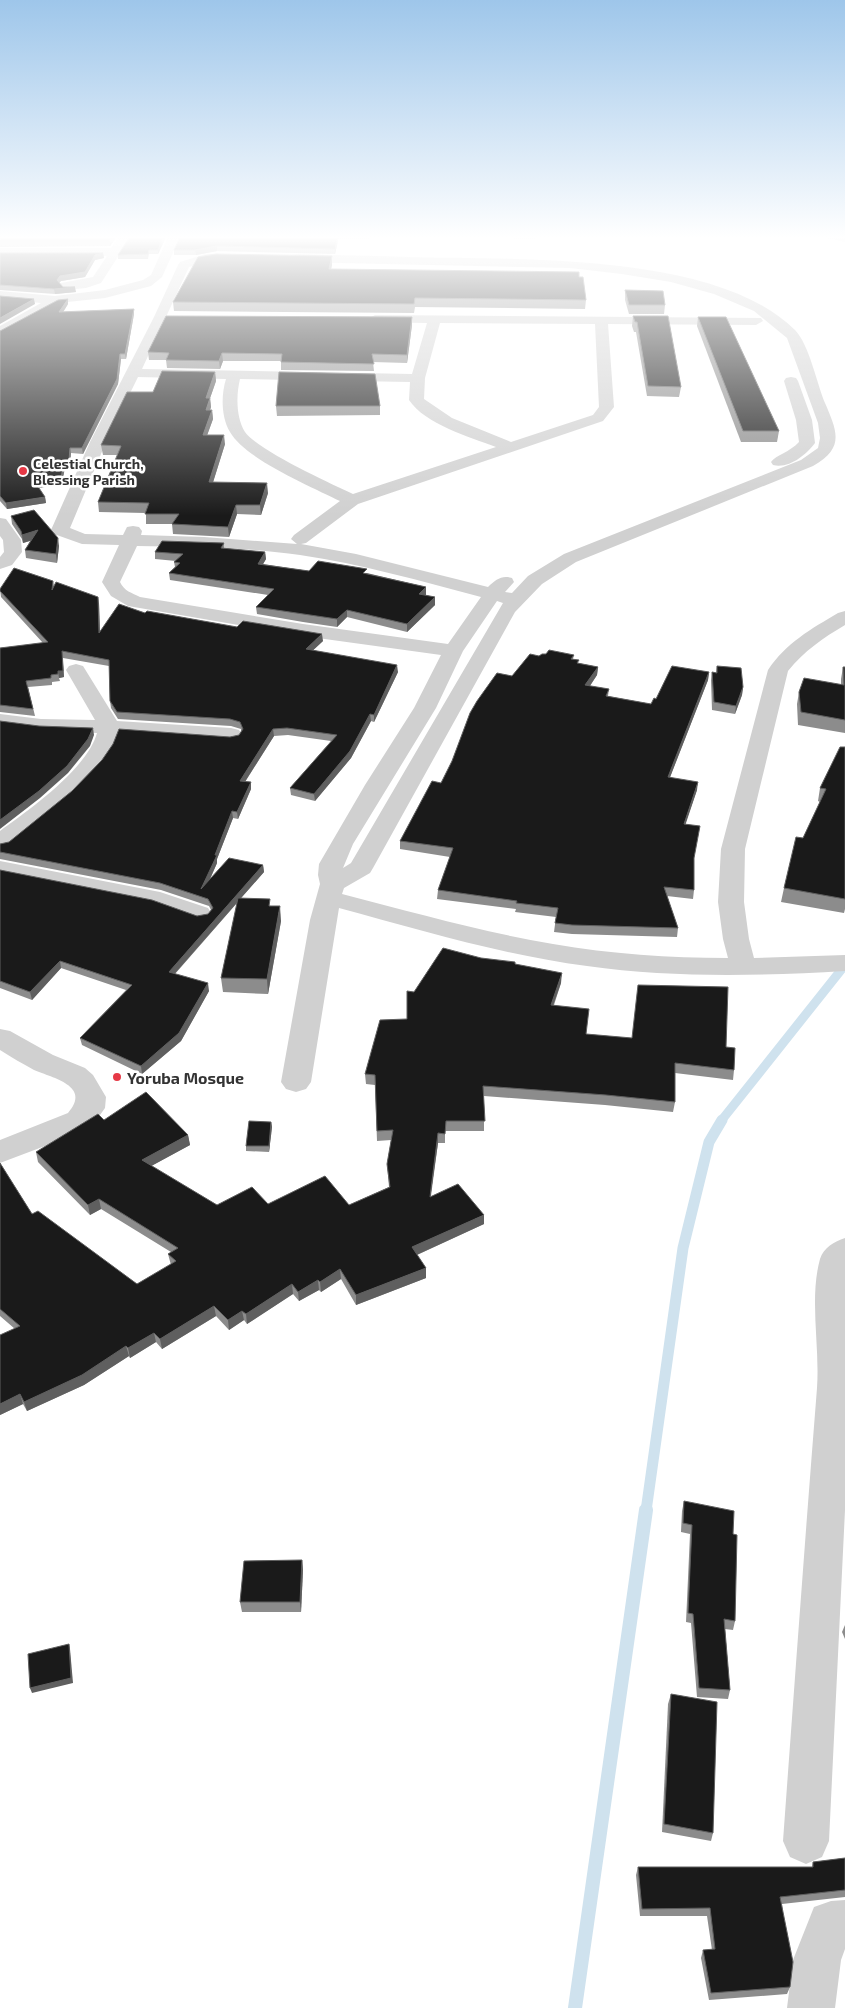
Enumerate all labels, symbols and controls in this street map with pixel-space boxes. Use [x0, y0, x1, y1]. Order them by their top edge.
place label: Celestial Church, Blessing Parish [33, 455, 144, 488]
marker: Celestial Church, Blessing Parish [17, 465, 29, 477]
place label: Yoruba Mosque [127, 1068, 244, 1087]
marker: Yoruba Mosque [111, 1071, 123, 1083]

